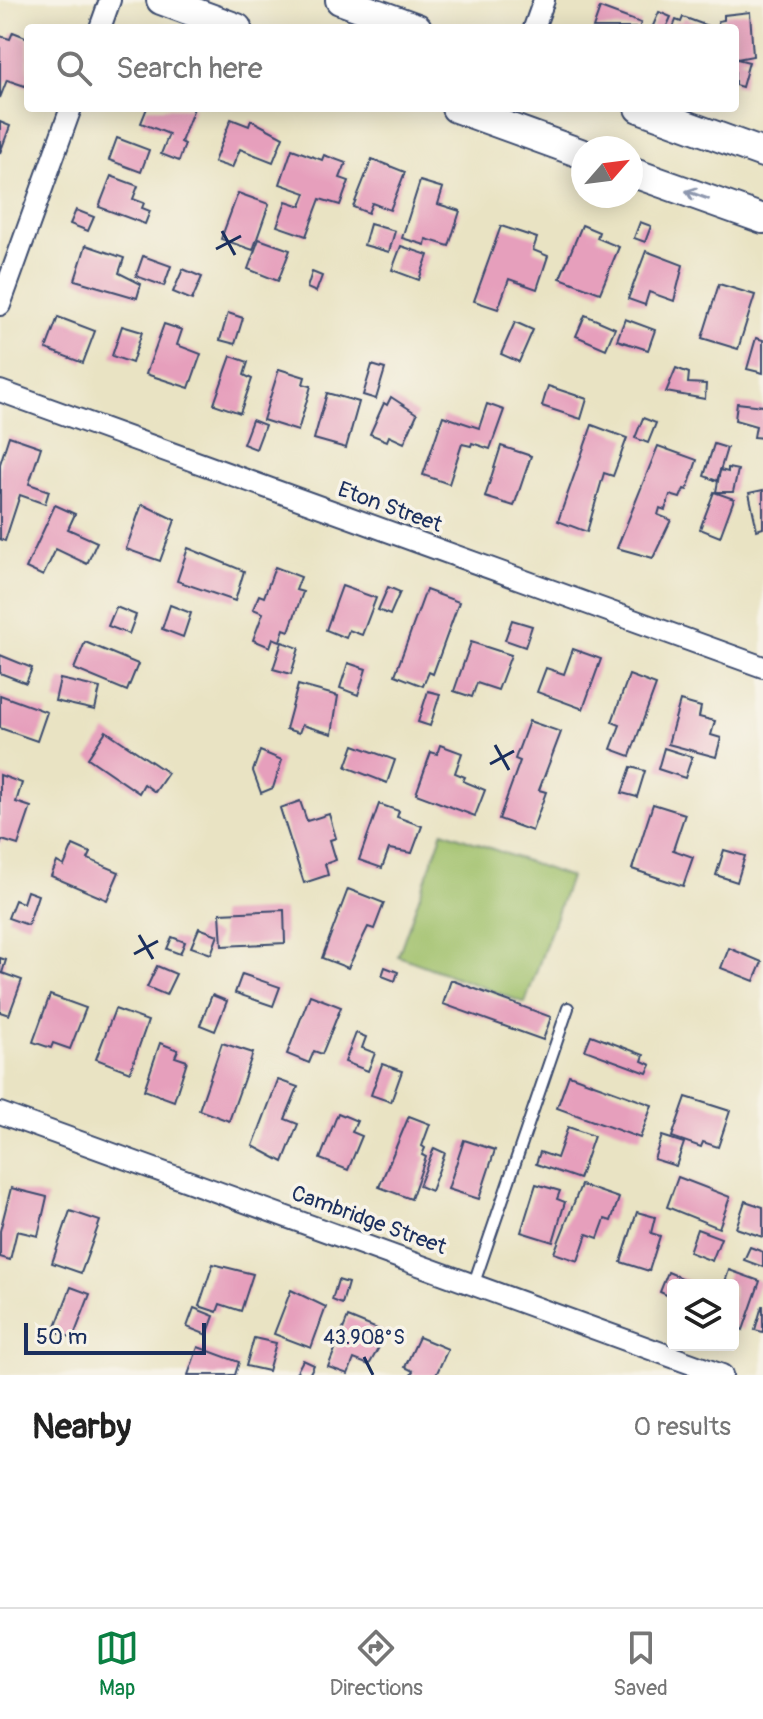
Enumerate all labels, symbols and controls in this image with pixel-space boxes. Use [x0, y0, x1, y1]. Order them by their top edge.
search box [24, 24, 739, 112]
icon: search [52, 46, 96, 90]
text: Search here [116, 50, 263, 87]
north arrow [571, 136, 643, 208]
one-way arrow [685, 187, 710, 202]
street label: Eton Street [334, 475, 446, 539]
street label: Cambridge Street [288, 1179, 450, 1261]
map controls [667, 1279, 739, 1351]
button: layers [667, 1279, 739, 1351]
scale bar [24, 1319, 206, 1355]
text: 50 m [36, 1323, 87, 1351]
text: 43.908°S [323, 1325, 405, 1350]
text: Nearby [32, 1406, 131, 1449]
text: 0 results [634, 1411, 731, 1443]
tab: Map [95, 1626, 139, 1702]
tab: Directions [330, 1626, 423, 1702]
tab: Saved [613, 1626, 668, 1702]

